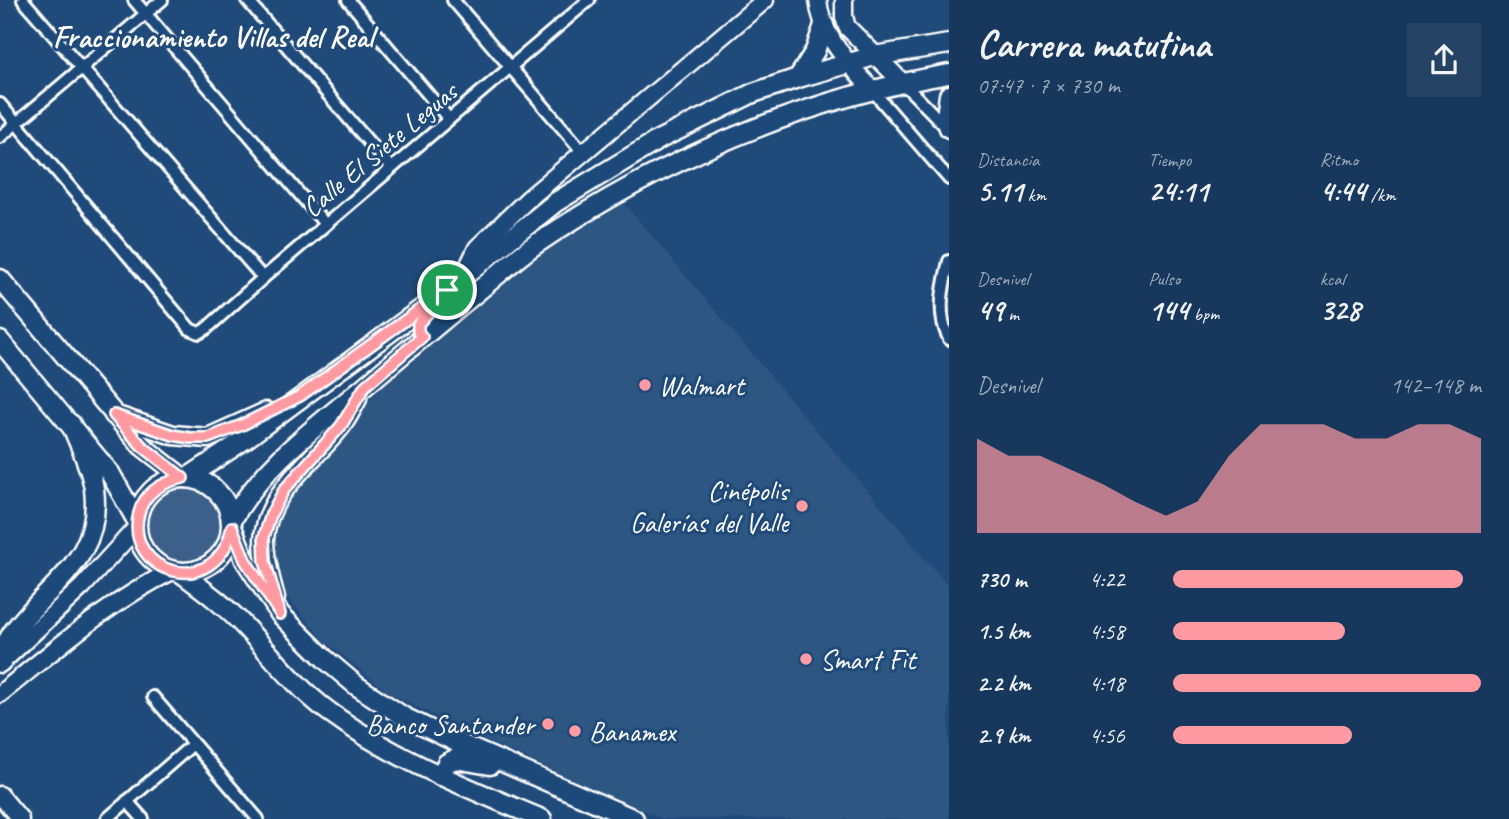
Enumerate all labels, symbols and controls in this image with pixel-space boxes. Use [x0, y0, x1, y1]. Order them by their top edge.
district label: Fraccionamiento Villas del Real [53, 18, 379, 56]
text: Carrera matutina [977, 21, 1211, 68]
button: share [1407, 23, 1481, 97]
text: 07:47 · 7 × 730 m [977, 71, 1120, 100]
street label: Calle El Siete Leguas [294, 73, 466, 225]
text: Distancia [977, 148, 1039, 172]
text: Tiempo [1148, 148, 1191, 172]
text: Ritmo [1320, 148, 1358, 172]
text: 5.11 [977, 172, 1023, 210]
text: 24:11 [1148, 172, 1208, 210]
text: 4:44 [1320, 172, 1366, 210]
text: km [1023, 183, 1046, 207]
text: /km [1366, 183, 1396, 207]
pin [417, 260, 477, 320]
text: Desnivel [977, 267, 1029, 291]
text: Pulso [1148, 267, 1180, 291]
text: kcal [1320, 267, 1345, 291]
icon: arrive [428, 271, 466, 309]
text: 49 [977, 291, 1004, 329]
text: 144 [1148, 291, 1189, 329]
text: 328 [1320, 291, 1360, 329]
text: m [1004, 302, 1019, 326]
text: bpm [1189, 302, 1220, 326]
place label: Walmart [659, 368, 747, 403]
text: Desnivel [977, 371, 1039, 400]
text: 142–148 m [1390, 371, 1481, 400]
marker: Walmart [637, 377, 653, 393]
place label: Cinépolis Galerías del Valle [630, 473, 790, 540]
marker: Cinépolis Galerías del Valle [794, 498, 810, 514]
text: 730 m [977, 565, 1027, 594]
text: 4:22 [1089, 565, 1125, 594]
text: 1.5 km [977, 617, 1030, 646]
text: 4:58 [1089, 617, 1125, 646]
place label: Smart Fit [820, 642, 918, 677]
marker: Smart Fit [798, 651, 814, 667]
text: 2.2 km [977, 669, 1031, 698]
text: 4:18 [1089, 669, 1125, 698]
place label: Banco Santander [366, 707, 537, 742]
place label: Banamex [589, 714, 678, 749]
marker: Banco Santander [540, 716, 556, 732]
text: 2.9 km [977, 721, 1030, 750]
text: 4:56 [1089, 721, 1125, 750]
marker: Banamex [567, 723, 583, 739]

